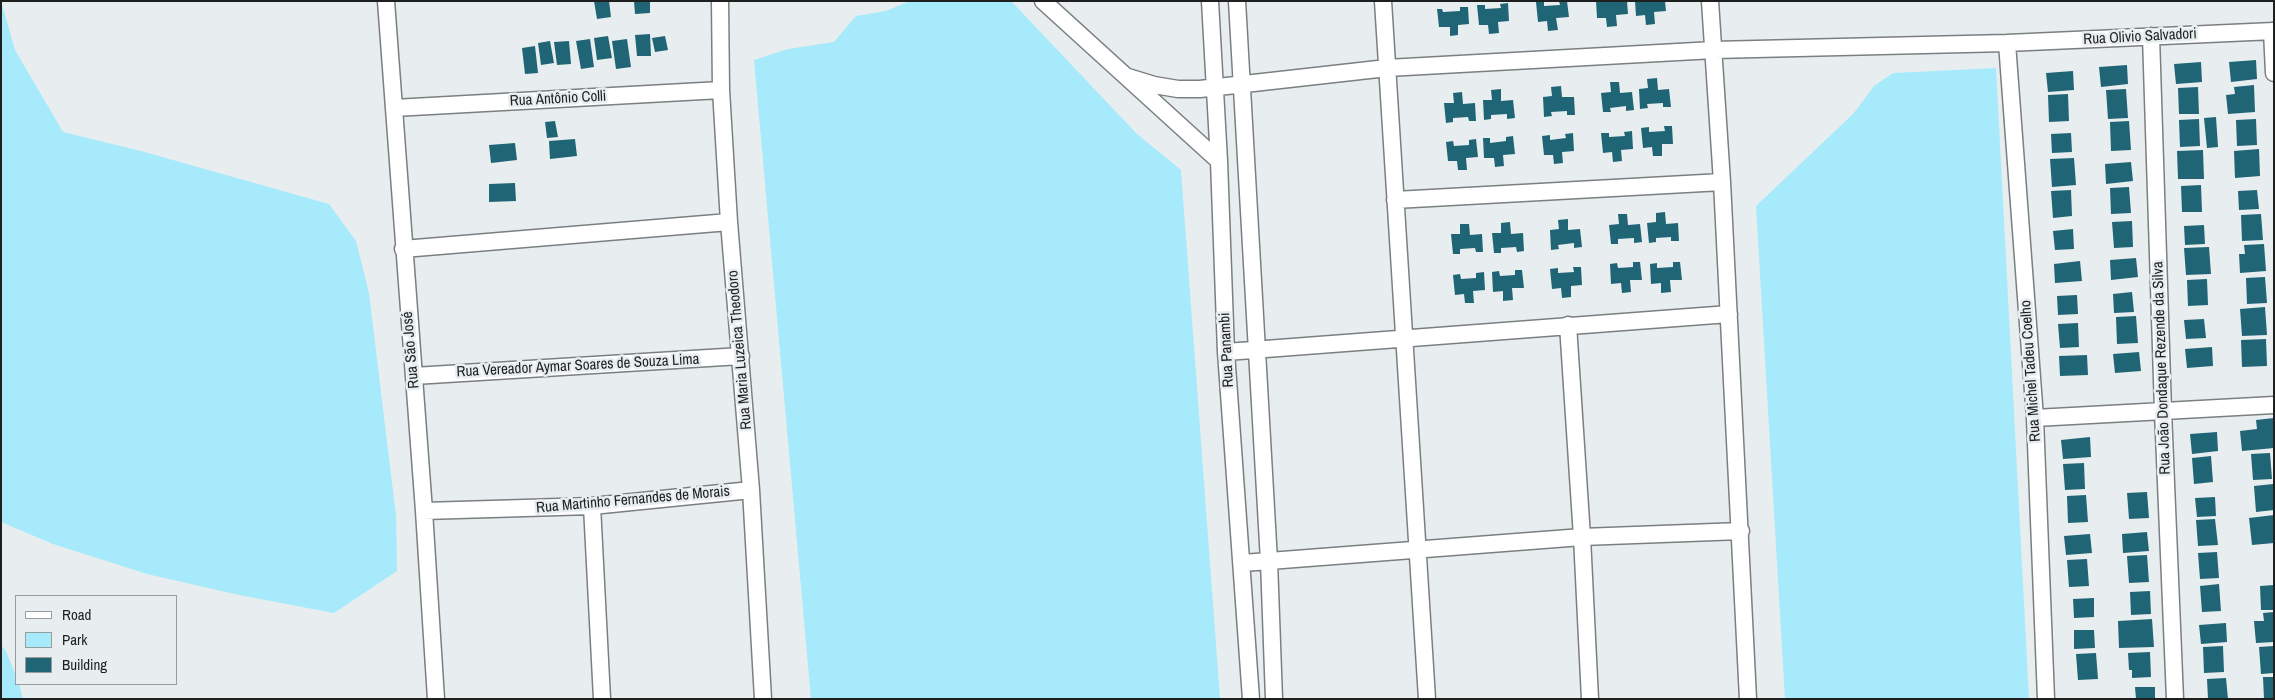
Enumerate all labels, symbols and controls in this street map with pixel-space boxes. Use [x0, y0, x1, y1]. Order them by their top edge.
street label: Rua Olivio Salvadori [2083, 25, 2197, 49]
street label: Rua Antônio Colli [509, 87, 607, 111]
street label: Rua João Dondaque Rezende da Silva [2149, 261, 2175, 475]
street label: Rua Maria Luzeica Theodoro [724, 270, 756, 430]
street label: Rua Michel Tadeu Coelho [2017, 300, 2045, 442]
street label: Rua São José [399, 311, 423, 389]
street label: Rua Panambi [1216, 312, 1238, 388]
street label: Rua Vereador Aymar Soares de Souza Lima [456, 351, 700, 381]
street label: Rua Martinho Fernandes de Morais [535, 483, 731, 517]
legend [15, 595, 178, 685]
text: Road [62, 604, 91, 625]
text: Park [62, 629, 87, 650]
text: Building [62, 654, 107, 675]

